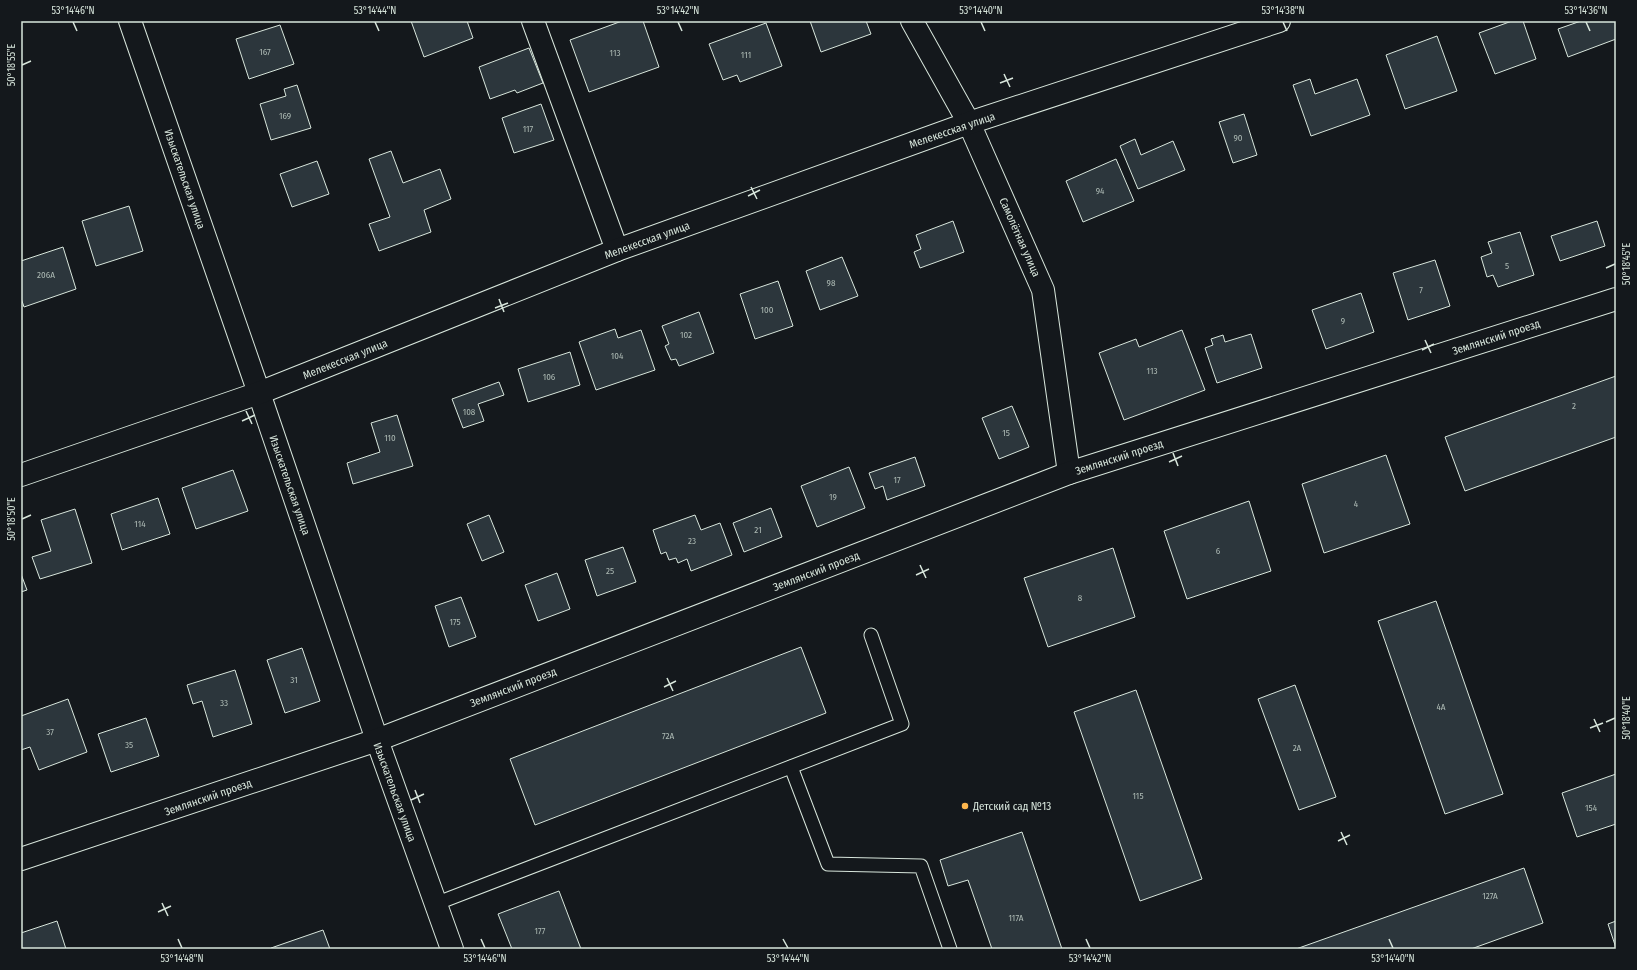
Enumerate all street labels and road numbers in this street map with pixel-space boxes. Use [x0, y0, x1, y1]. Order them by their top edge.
street label: Мелекесская улица [908, 110, 997, 151]
street label: Изыскательская улица [161, 128, 208, 231]
street label: Самолётная улица [996, 196, 1043, 279]
street label: Мелекесская улица [603, 219, 692, 262]
street label: Землянский проезд [1451, 317, 1542, 358]
street label: Мелекесская улица [301, 337, 389, 382]
street label: Изыскательская улица [266, 434, 313, 537]
street label: Землянский проезд [1074, 437, 1165, 478]
street label: Землянский проезд [771, 549, 862, 594]
street label: Землянский проезд [468, 665, 559, 710]
street label: Изыскательская улица [371, 741, 419, 844]
street label: Землянский проезд [163, 776, 254, 819]

